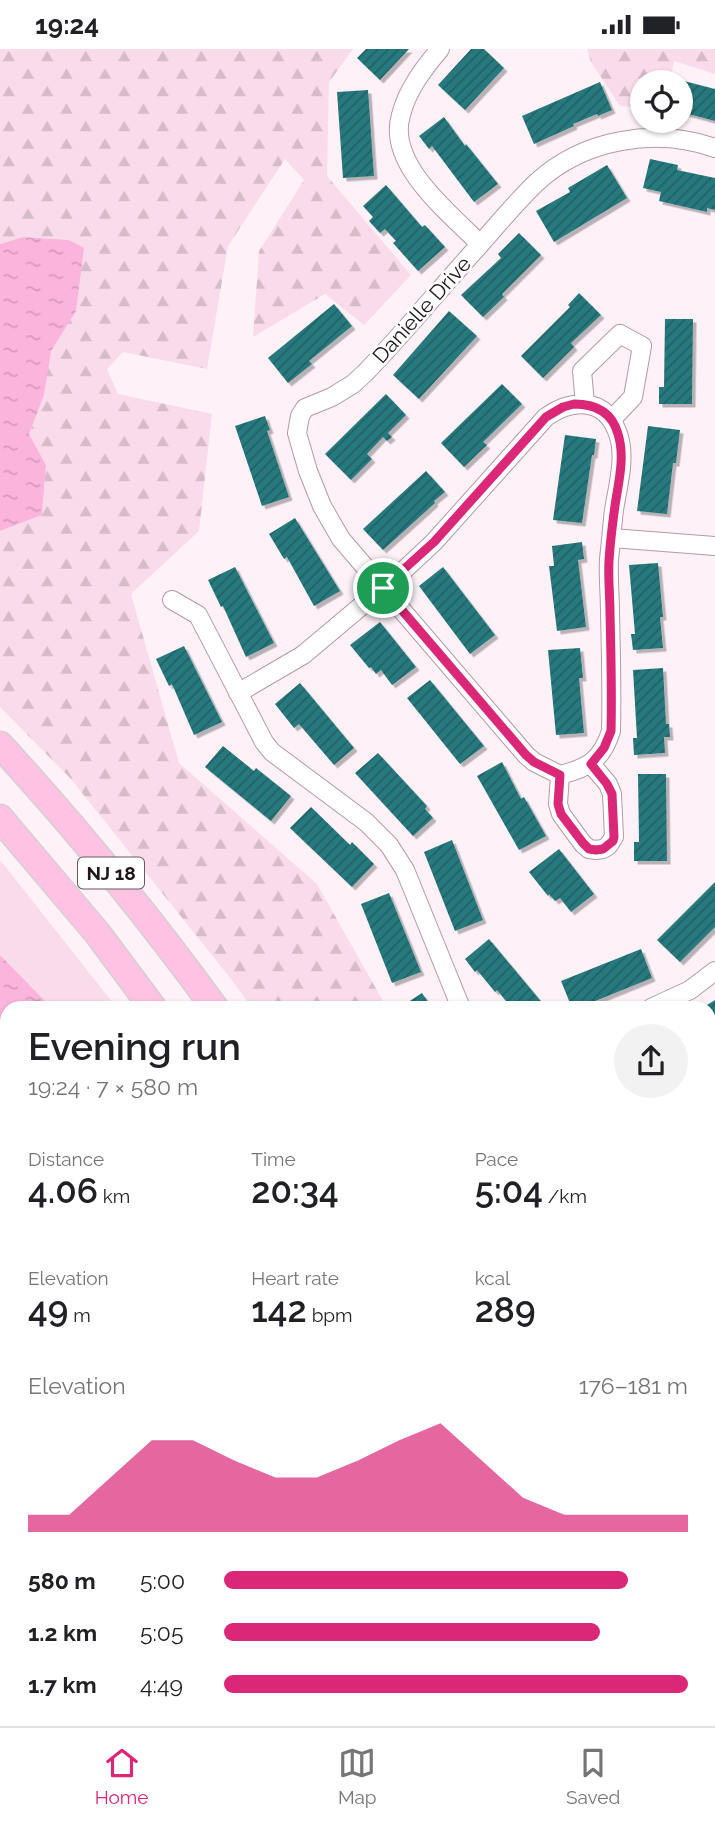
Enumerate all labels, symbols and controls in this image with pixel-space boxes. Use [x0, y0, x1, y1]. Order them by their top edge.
text: 19:24 [35, 10, 99, 40]
map controls [630, 70, 693, 133]
button: locate [630, 70, 693, 133]
street label: Danielle Drive [367, 251, 476, 368]
pin [353, 558, 413, 618]
icon: arrive [364, 569, 402, 607]
road number: NJ 18 [78, 857, 144, 888]
text: Evening run [28, 1024, 241, 1069]
button: share [614, 1024, 688, 1098]
text: 19:24 · 7 × 580 m [28, 1073, 198, 1100]
text: Distance [28, 1148, 104, 1170]
text: Time [251, 1148, 296, 1170]
text: Pace [475, 1148, 518, 1170]
text: 4.06 [28, 1170, 98, 1211]
text: 20:34 [251, 1170, 339, 1211]
text: 5:04 [475, 1170, 543, 1211]
text: km [98, 1185, 130, 1207]
text: /km [543, 1185, 587, 1207]
text: Elevation [28, 1267, 109, 1289]
text: Heart rate [251, 1267, 339, 1289]
text: kcal [475, 1267, 510, 1289]
text: 49 [28, 1289, 68, 1330]
text: 142 [251, 1289, 307, 1330]
text: 289 [475, 1289, 536, 1330]
text: m [68, 1304, 91, 1326]
text: bpm [307, 1304, 353, 1326]
text: Elevation [28, 1372, 126, 1399]
text: 176–181 m [579, 1372, 688, 1399]
text: 580 m [28, 1567, 96, 1594]
text: 5:00 [140, 1567, 185, 1594]
text: 1.2 km [28, 1619, 97, 1646]
text: 5:05 [140, 1619, 183, 1646]
text: 1.7 km [28, 1671, 97, 1698]
text: 4:49 [140, 1671, 183, 1698]
tab: Home [95, 1744, 148, 1808]
tab: Map [338, 1744, 377, 1808]
tab: Saved [566, 1744, 620, 1808]

